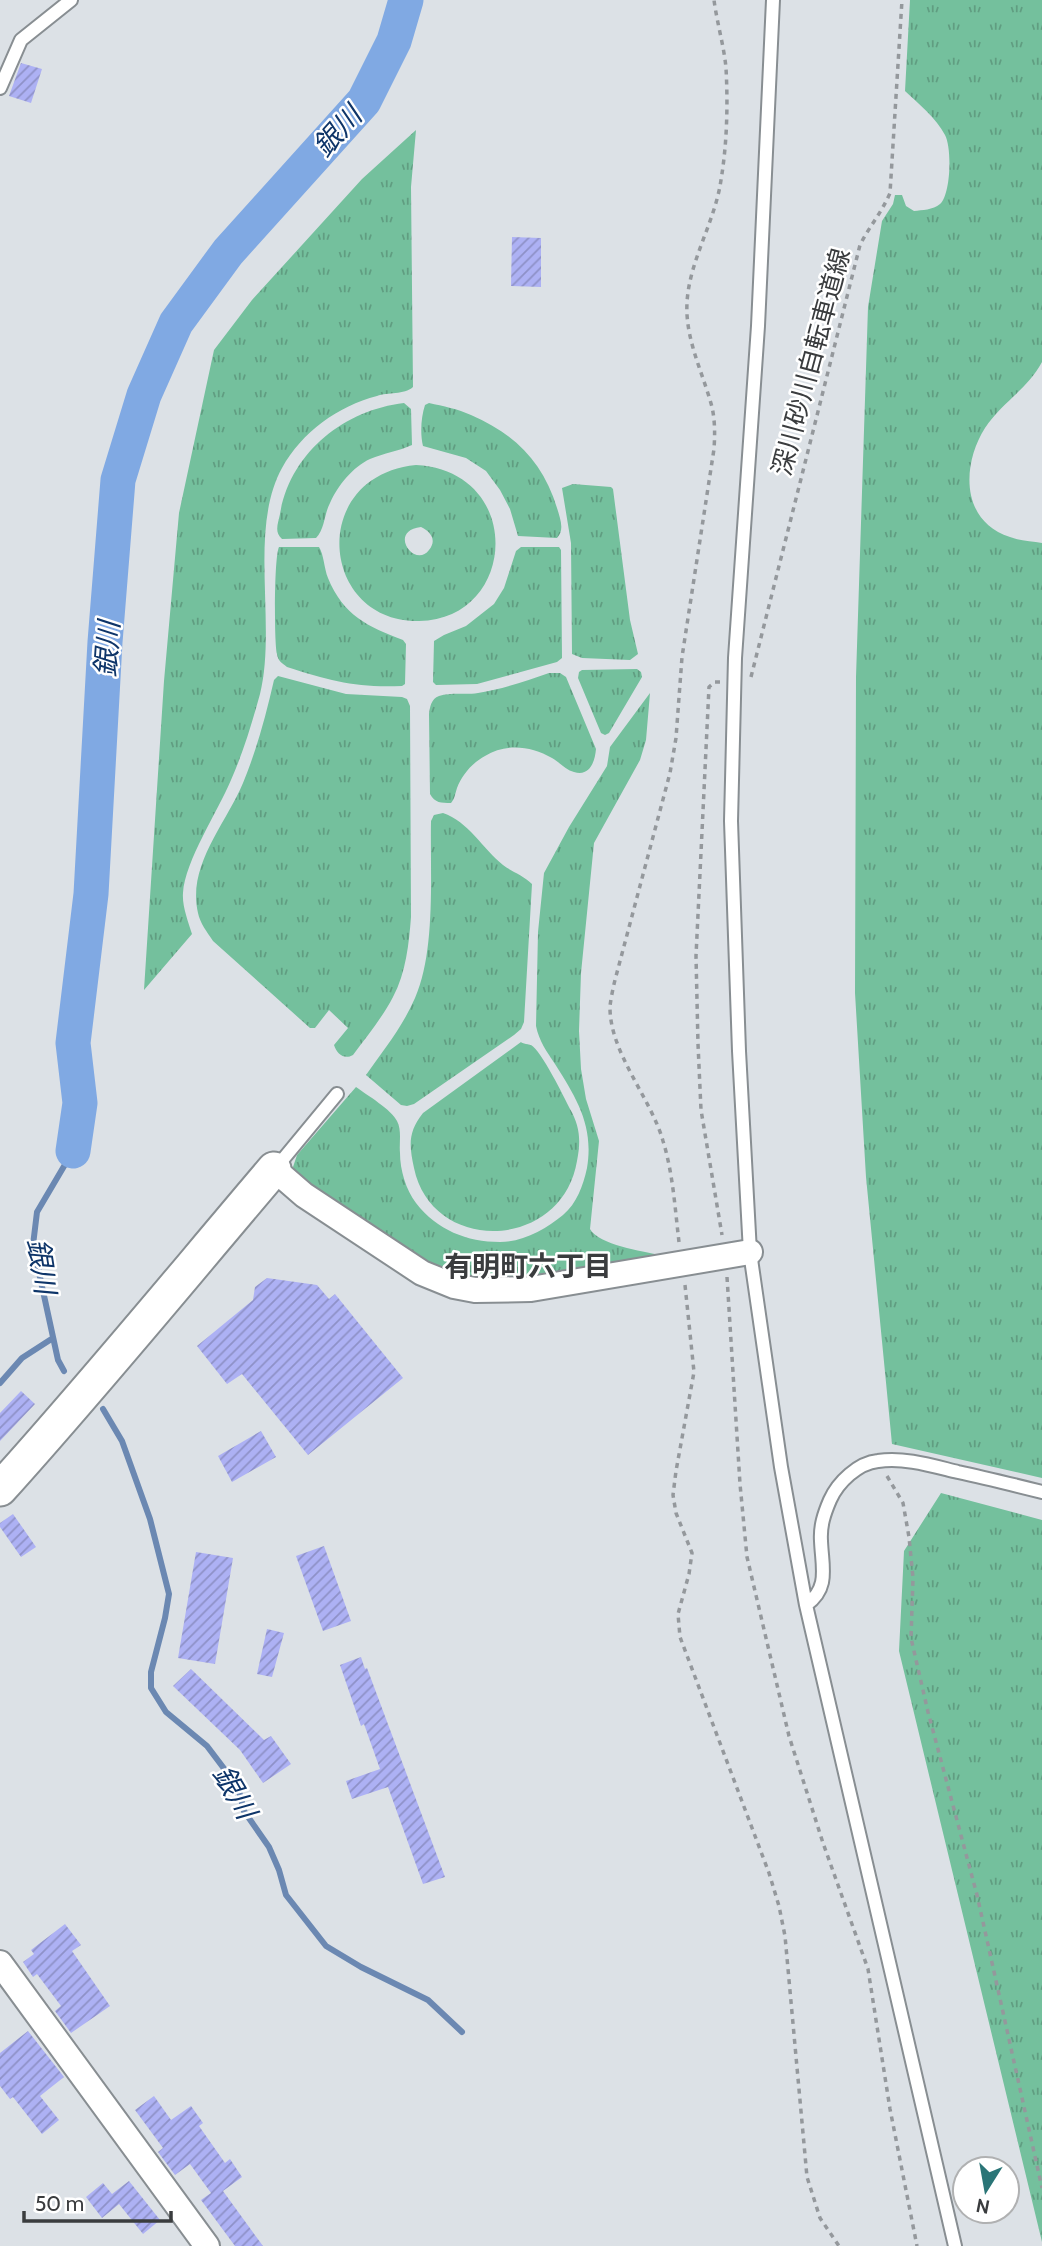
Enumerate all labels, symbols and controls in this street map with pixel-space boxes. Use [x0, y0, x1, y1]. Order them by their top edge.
water label: 銀川 [306, 97, 370, 163]
street label: 深川砂川自転車道線 [765, 245, 857, 479]
water label: 銀川 [88, 617, 126, 678]
water label: 銀川 [21, 1236, 64, 1299]
district label: 有明町六丁目 [444, 1249, 612, 1283]
water label: 銀川 [206, 1759, 265, 1827]
north arrow [951, 2155, 1021, 2225]
scale bar [24, 2180, 172, 2224]
text: 50 m [35, 2191, 84, 2216]
text: N [974, 2194, 992, 2219]

